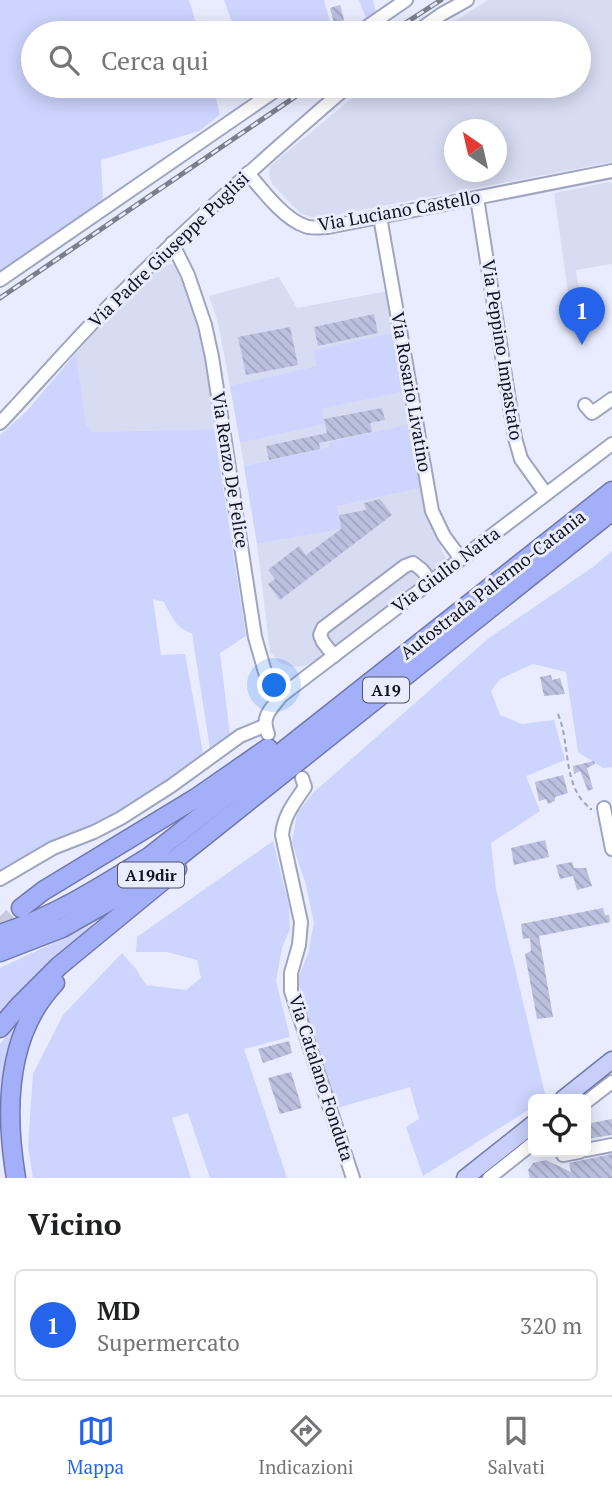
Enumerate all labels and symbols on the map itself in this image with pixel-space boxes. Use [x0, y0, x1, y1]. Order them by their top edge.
north arrow [444, 119, 507, 182]
street label: Via Padre Giuseppe Puglisi [83, 166, 254, 332]
street label: Via Luciano Castello [316, 184, 482, 236]
street label: Via Peppino Impastato [477, 258, 529, 442]
pin: 1 [559, 287, 605, 345]
street label: Via Rosario Livatino [386, 310, 438, 474]
street label: Via Renzo De Felice [207, 390, 255, 550]
street label: Autostrada Palermo-Catania [395, 504, 590, 664]
street label: Via Giulio Natta [387, 521, 504, 618]
your location [257, 668, 291, 702]
road number: A19 [363, 678, 409, 702]
road number: A19dir [118, 862, 184, 888]
street label: Via Catalano Fonduta [284, 991, 360, 1164]

